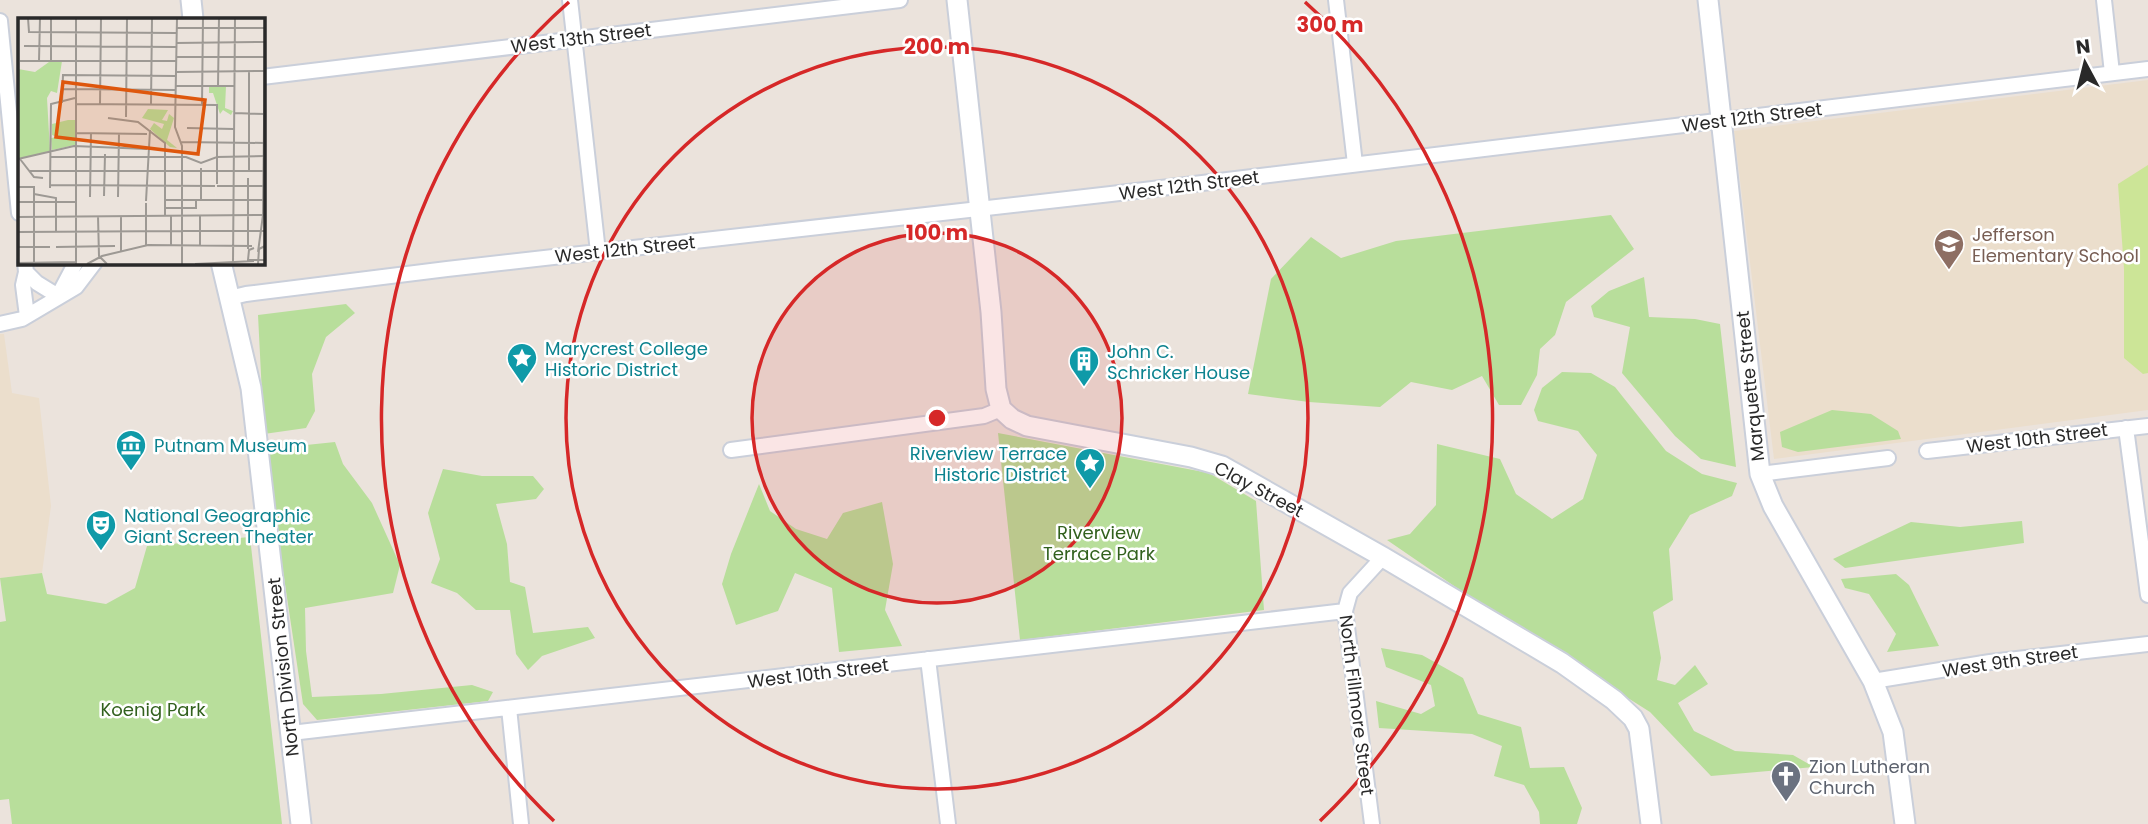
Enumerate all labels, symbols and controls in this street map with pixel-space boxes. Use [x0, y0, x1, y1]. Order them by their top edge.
text: 300 m [1297, 10, 1363, 39]
street label: West 13th Street [509, 17, 653, 59]
inset map [18, 18, 264, 264]
north arrow [2050, 28, 2120, 98]
text: 200 m [904, 32, 970, 61]
text: N [2074, 32, 2092, 61]
street label: West 12th Street [1680, 96, 1824, 138]
street label: West 12th Street [1117, 164, 1261, 206]
text: 100 m [906, 218, 968, 247]
place label: Jefferson Elementary School [1972, 222, 2139, 268]
school or university icon: Jefferson Elementary School [1932, 227, 1966, 271]
street label: West 12th Street [553, 229, 697, 269]
street label: Marquette Street [1730, 310, 1770, 462]
place label: Marycrest College Historic District [545, 336, 708, 382]
place label: John C. Schricker House [1107, 339, 1250, 385]
place icon: Marycrest College Historic District [505, 341, 539, 385]
building icon: John C. Schricker House [1067, 344, 1101, 388]
centre of rings [925, 406, 949, 430]
street label: West 10th Street [1965, 417, 2109, 459]
museum icon: Putnam Museum [114, 428, 148, 472]
place label: Putnam Museum [154, 433, 307, 458]
place label: Riverview Terrace Historic District [910, 441, 1067, 487]
place icon: Riverview Terrace Historic District [1073, 446, 1107, 490]
street label: Clay Street [1210, 455, 1308, 523]
place label: National Geographic Giant Screen Theater [124, 503, 314, 549]
theatre icon: National Geographic Giant Screen Theater [84, 508, 118, 552]
park label: Riverview Terrace Park [1043, 520, 1156, 566]
street label: North Division Street [261, 576, 305, 758]
street label: North Fillmore Street [1334, 613, 1380, 797]
street label: West 9th Street [1941, 639, 2079, 683]
street label: West 10th Street [746, 652, 890, 694]
park label: Koenig Park [101, 697, 206, 722]
place label: Zion Lutheran Church [1809, 754, 1930, 800]
church icon: Zion Lutheran Church [1769, 759, 1803, 803]

